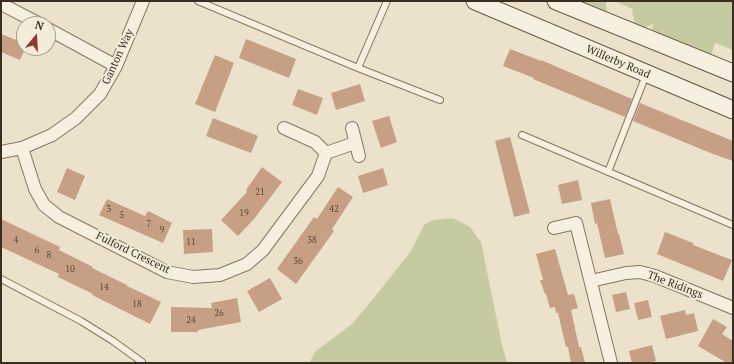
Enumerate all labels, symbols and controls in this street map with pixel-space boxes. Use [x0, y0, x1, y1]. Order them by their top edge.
north arrow [16, 16, 56, 56]
text: N [33, 18, 46, 33]
street label: Ganton Way [99, 27, 137, 87]
street label: Willerby Road [584, 43, 652, 81]
house number: 21 [255, 187, 265, 197]
house number: 3 [107, 204, 111, 214]
house number: 42 [329, 204, 339, 214]
house number: 19 [239, 208, 249, 218]
house number: 5 [120, 210, 124, 220]
house number: 7 [147, 219, 151, 229]
house number: 9 [160, 225, 164, 235]
street label: Fulford Crescent [94, 229, 172, 277]
house number: 4 [14, 235, 18, 245]
house number: 38 [307, 235, 317, 245]
house number: 11 [186, 237, 196, 247]
house number: 6 [35, 245, 39, 255]
house number: 8 [47, 250, 51, 260]
house number: 36 [293, 256, 303, 266]
house number: 10 [65, 264, 75, 274]
street label: The Ridings [645, 268, 705, 302]
house number: 14 [99, 282, 109, 292]
house number: 18 [132, 299, 142, 309]
house number: 26 [214, 308, 224, 318]
house number: 24 [186, 315, 196, 325]

